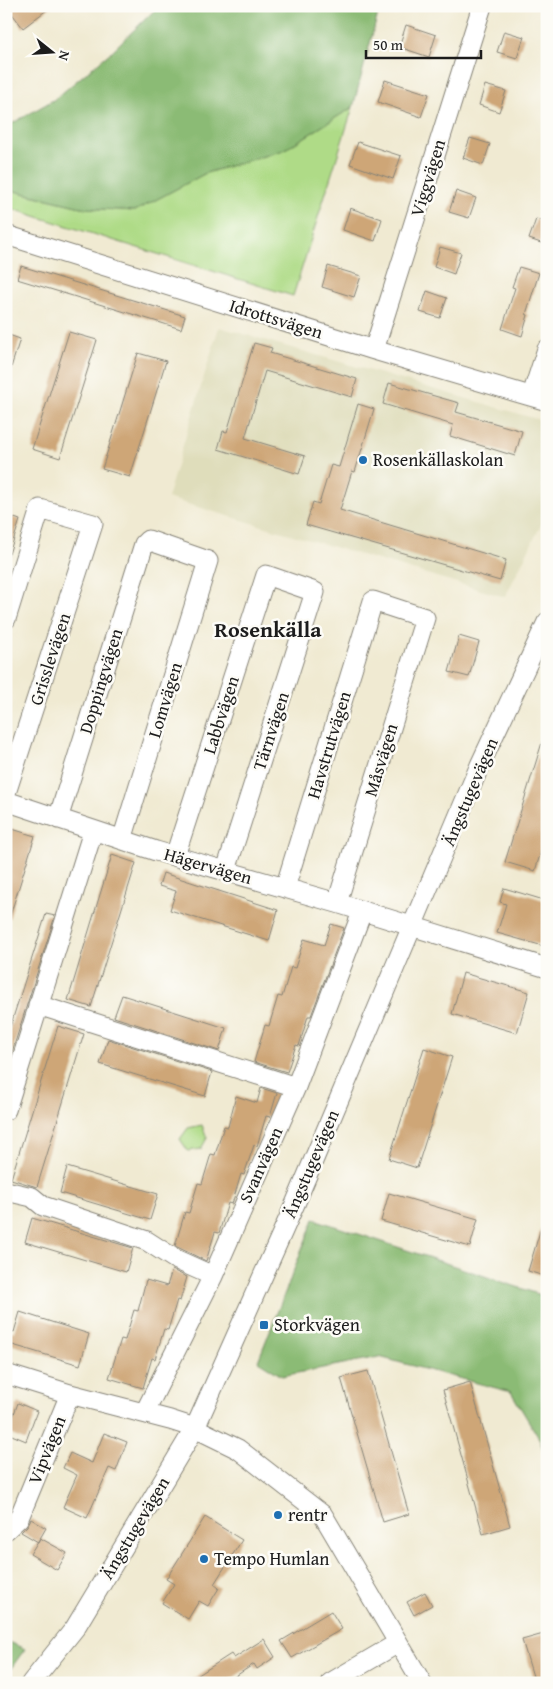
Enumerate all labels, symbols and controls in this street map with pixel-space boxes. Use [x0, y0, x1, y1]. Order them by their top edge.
north arrow [28, 28, 78, 78]
scale bar [366, 28, 480, 60]
text: 50 m [373, 34, 404, 55]
text: N [53, 48, 75, 64]
street label: Viggvägen [403, 136, 452, 220]
street label: Idrottsvägen [226, 292, 326, 346]
place label: Rosenkällaskolan [373, 446, 503, 473]
marker: Rosenkällaskolan [357, 454, 369, 466]
street label: Grisslevägen [22, 609, 77, 709]
district label: Rosenkälla [214, 613, 322, 645]
street label: Doppingvägen [72, 625, 129, 737]
street label: Lomvägen [140, 659, 189, 741]
street label: Labbvägen [195, 672, 246, 757]
street label: Tärnvägen [245, 688, 296, 774]
street label: Havstrutvägen [299, 688, 358, 802]
street label: Måsvägen [357, 720, 404, 800]
street label: Ängstugevägen [435, 733, 505, 850]
street label: Hägervägen [161, 840, 255, 891]
street label: Ängstugevägen [276, 1105, 346, 1222]
street label: Svanvägen [232, 1122, 289, 1207]
place label: Storkvägen [274, 1311, 360, 1338]
marker: Storkvägen [258, 1319, 270, 1331]
street label: Vipvägen [21, 1412, 72, 1488]
street label: Ängstugevägen [93, 1471, 176, 1584]
place label: rentr [288, 1501, 328, 1528]
marker: rentr [272, 1509, 284, 1521]
place label: Tempo Humlan [214, 1545, 329, 1572]
marker: Tempo Humlan [198, 1553, 210, 1565]

